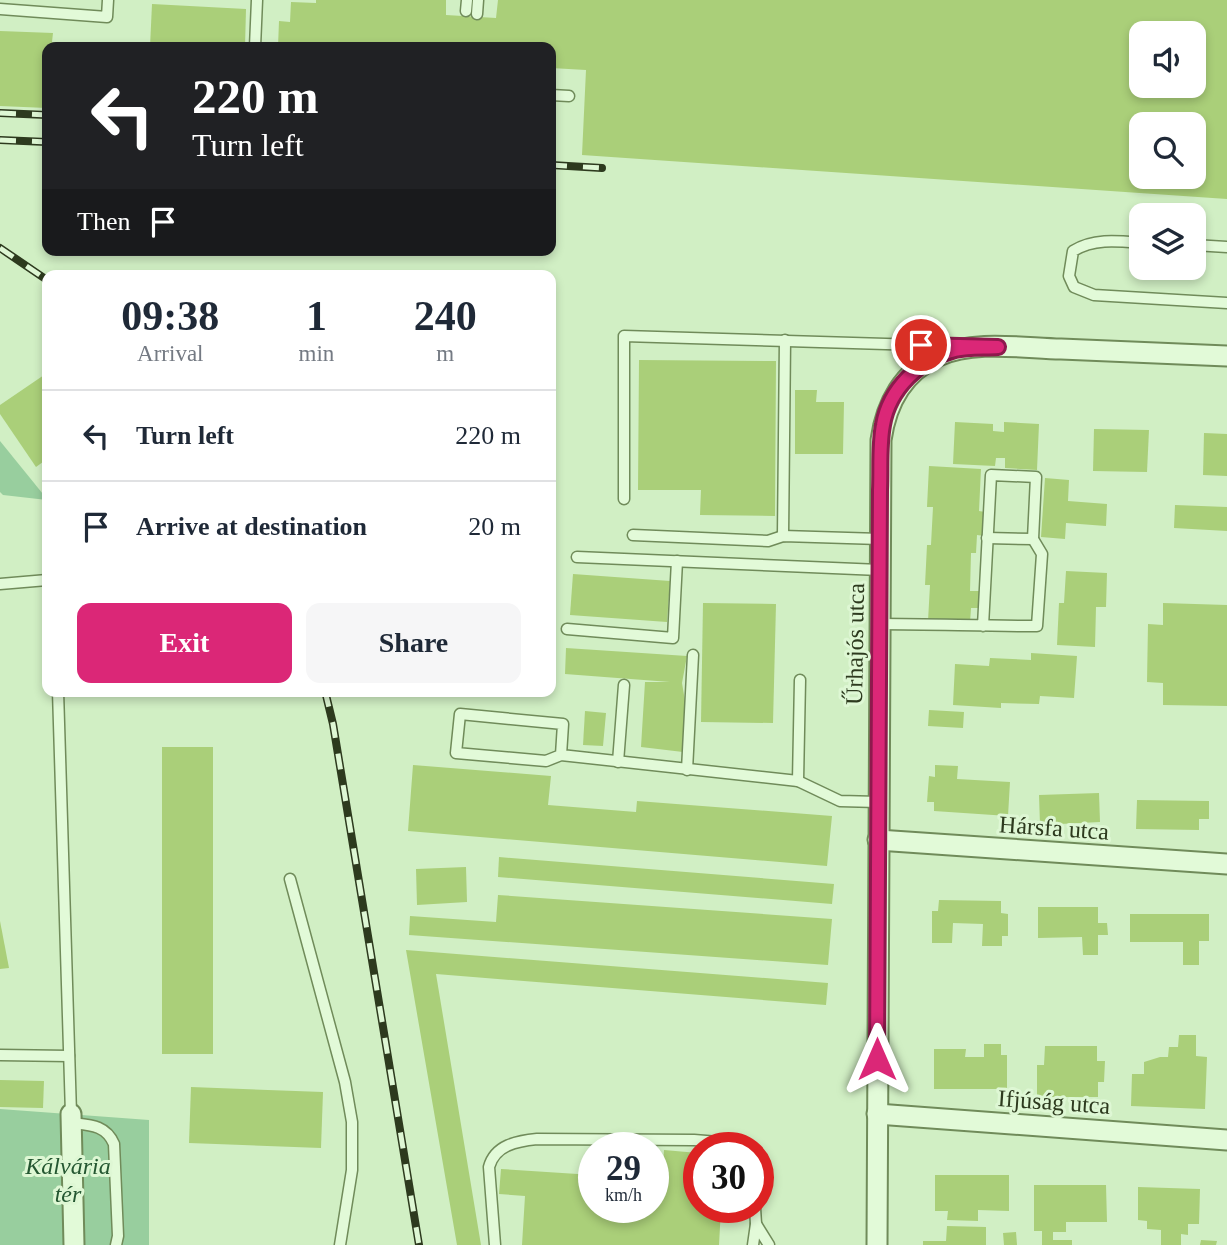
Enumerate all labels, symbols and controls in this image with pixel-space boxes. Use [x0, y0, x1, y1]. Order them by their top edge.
map controls [1129, 21, 1206, 280]
button: sound [1129, 21, 1206, 98]
text: 220 m [192, 69, 319, 124]
icon: left [77, 70, 168, 161]
button: search [1129, 112, 1206, 189]
text: Turn left [192, 127, 304, 163]
icon: arrive [144, 203, 182, 241]
button: layers [1129, 203, 1206, 280]
text: Then [77, 207, 130, 236]
text: 09:38 [121, 293, 219, 339]
text: 1 [306, 293, 327, 339]
text: 240 [414, 293, 477, 339]
pin [891, 315, 951, 375]
icon: arrive [902, 326, 940, 364]
text: Arrival [137, 341, 204, 366]
text: min [299, 341, 334, 366]
text: m [436, 341, 454, 366]
icon: left [77, 417, 115, 455]
text: Turn left [136, 421, 234, 450]
text: 220 m [455, 421, 521, 450]
icon: arrive [77, 508, 115, 546]
text: Arrive at destination [136, 512, 367, 541]
text: 20 m [468, 512, 521, 541]
street label: Űrhajós utca [841, 582, 869, 705]
button: Exit [77, 603, 292, 683]
button: Share [306, 603, 521, 683]
street label: Hársfa utca [998, 811, 1110, 845]
position arrow [840, 1022, 914, 1096]
street label: Ifjúság utca [997, 1085, 1111, 1119]
speed limit sign: 30 [683, 1132, 774, 1223]
text: 29 [606, 1149, 641, 1188]
park label: Kálvária tér [24, 1153, 111, 1207]
text: km/h [605, 1185, 642, 1205]

